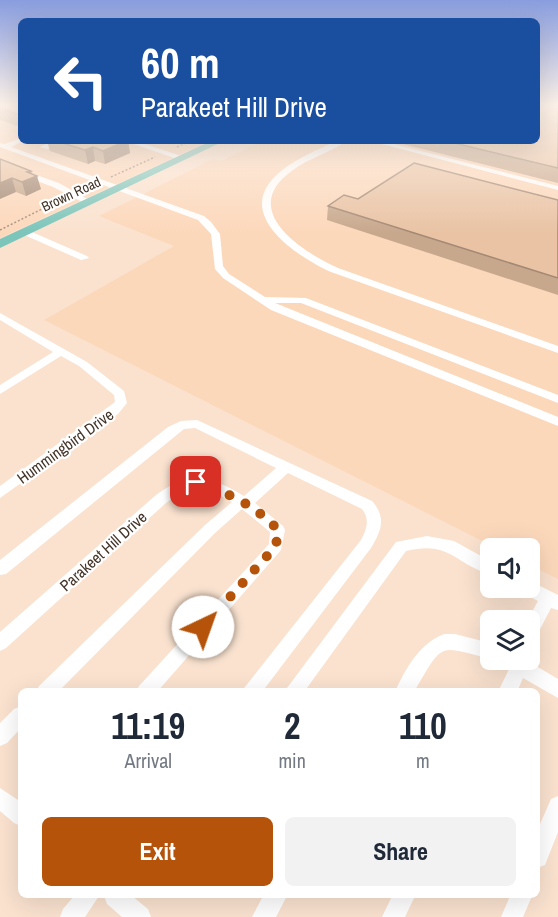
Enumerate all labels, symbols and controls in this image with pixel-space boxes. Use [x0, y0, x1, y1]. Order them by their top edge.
text: 60 m [141, 35, 220, 91]
icon: left [42, 42, 120, 120]
text: Parakeet Hill Drive [141, 89, 327, 125]
street label: Brown Road [39, 172, 103, 216]
street label: Hummingbird Drive [12, 403, 118, 489]
pin [170, 456, 221, 507]
icon: arrive [179, 465, 212, 498]
street label: Parakeet Hill Drive [55, 506, 151, 596]
map controls [480, 538, 540, 670]
button: sound [480, 538, 540, 598]
position arrow [171, 595, 235, 659]
button: layers [480, 610, 540, 670]
text: 11:19 [111, 702, 185, 750]
text: 2 [284, 702, 300, 750]
text: 110 [399, 702, 447, 750]
text: Arrival [125, 747, 172, 774]
text: min [278, 747, 306, 774]
text: m [416, 747, 430, 774]
button: Exit [42, 817, 273, 886]
button: Share [285, 817, 516, 886]

